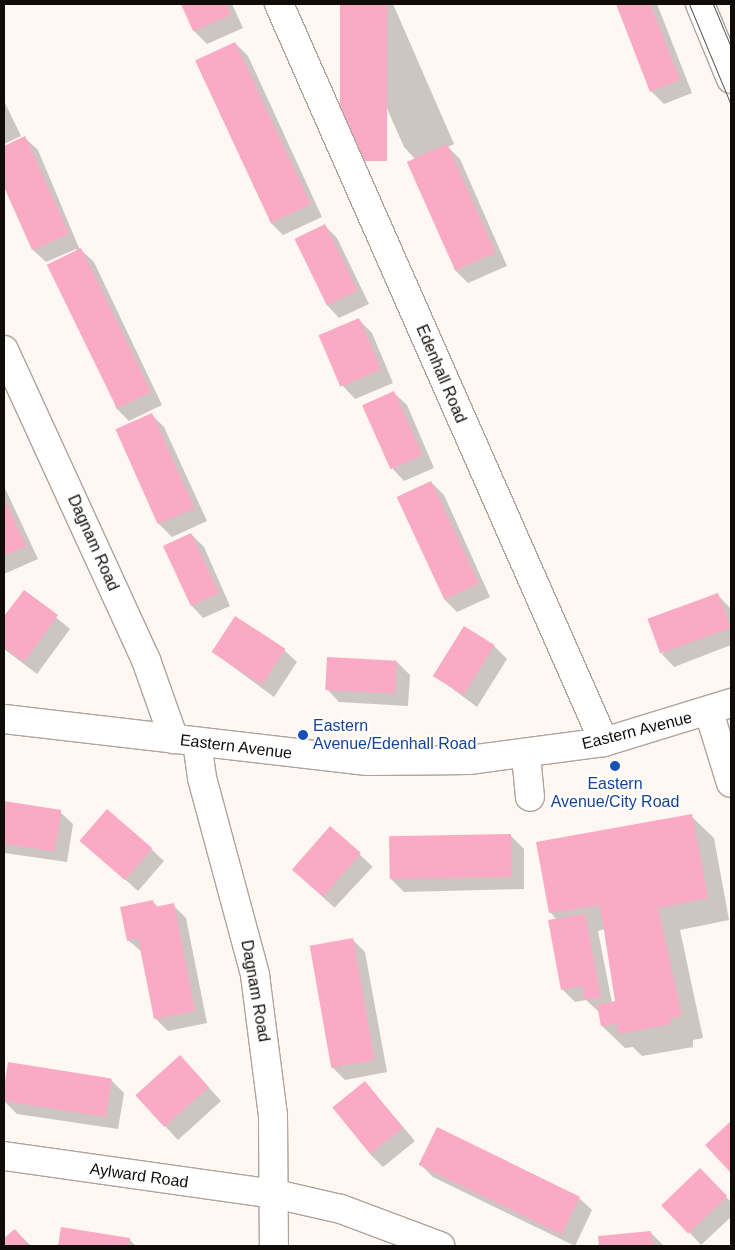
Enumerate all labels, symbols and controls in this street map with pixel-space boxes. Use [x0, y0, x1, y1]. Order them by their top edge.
street label: Edenhall Road [412, 322, 470, 426]
street label: Dagnam Road [63, 492, 123, 594]
street label: Eastern Avenue [580, 708, 694, 754]
place label: Eastern Avenue/Edenhall Road [313, 716, 476, 754]
marker: Eastern Avenue/Edenhall Road [297, 729, 309, 741]
street label: Eastern Avenue [178, 731, 294, 763]
marker: Eastern Avenue/City Road [609, 760, 621, 772]
place label: Eastern Avenue/City Road [551, 774, 679, 812]
street label: Dagnam Road [237, 939, 273, 1043]
street label: Aylward Road [88, 1160, 190, 1192]

